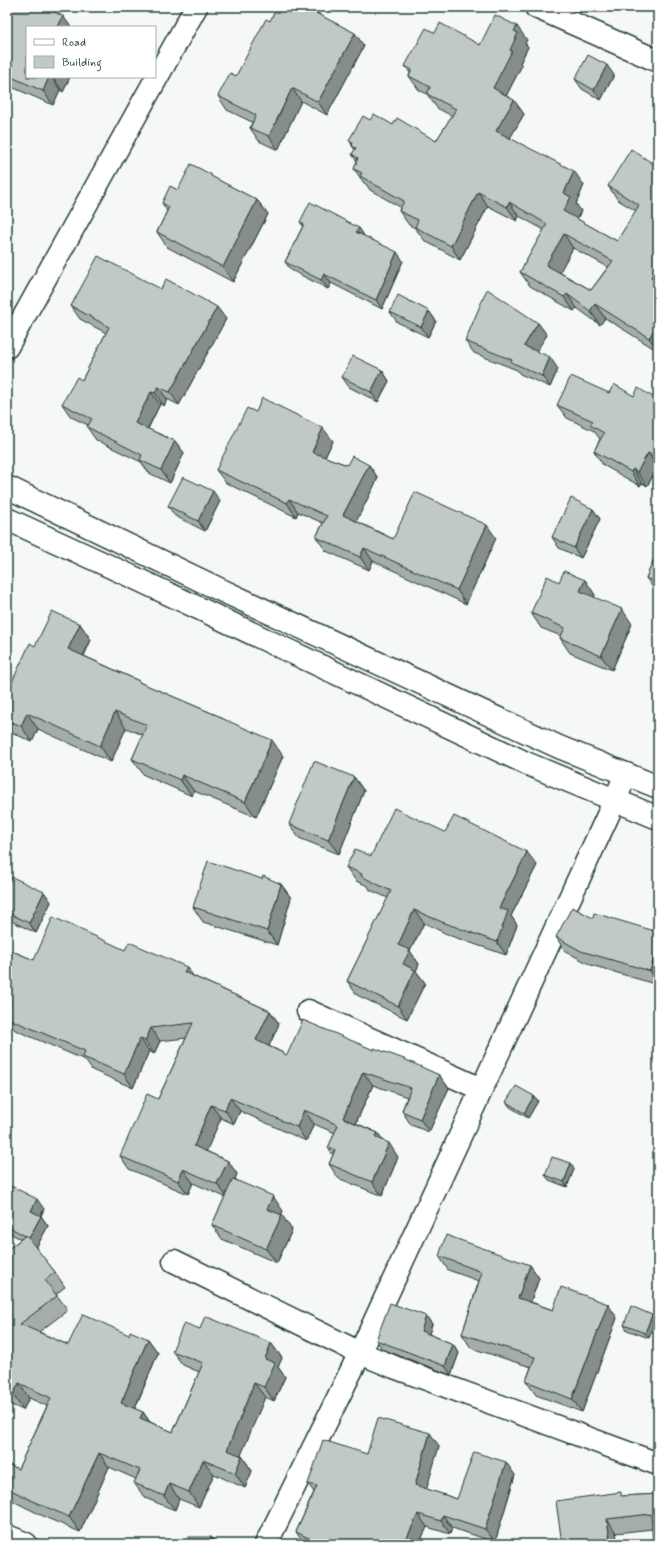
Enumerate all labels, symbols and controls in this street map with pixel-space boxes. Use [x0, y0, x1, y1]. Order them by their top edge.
legend [26, 26, 156, 78]
text: Road [62, 35, 86, 51]
text: Building [62, 55, 102, 72]

